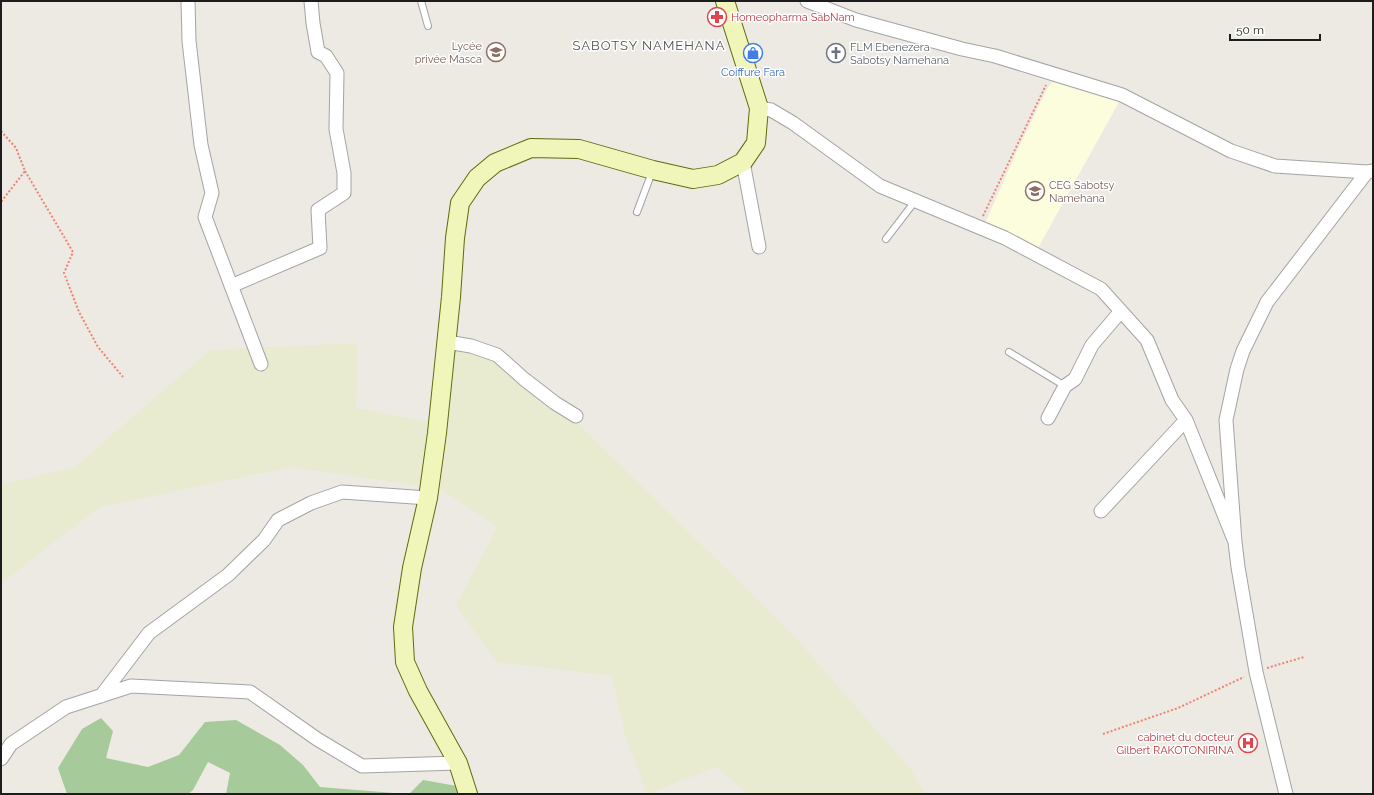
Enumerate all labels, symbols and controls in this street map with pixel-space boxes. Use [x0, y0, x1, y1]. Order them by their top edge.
pharmacy icon: Homeopharma SabNam [706, 6, 728, 28]
place label: Homeopharma SabNam [731, 11, 855, 24]
scale bar [1230, 16, 1320, 42]
text: 50 m [1236, 23, 1264, 37]
district label: SABOTSY NAMEHANA [573, 38, 725, 53]
place label: Lycée privée Masca [415, 40, 483, 66]
school or university icon: Lycée privée Masca [485, 41, 507, 63]
place label: FLM Ebenezera Sabotsy Namehana [850, 41, 949, 67]
shop icon: Coiffure Fara [742, 42, 764, 64]
church icon: FLM Ebenezera Sabotsy Namehana [825, 42, 847, 64]
place label: Coiffure Fara [721, 66, 785, 79]
place label: CEG Sabotsy Namehana [1049, 179, 1115, 205]
school or university icon: CEG Sabotsy Namehana [1024, 180, 1046, 202]
place label: cabinet du docteur Gilbert RAKOTONIRINA [1116, 731, 1235, 757]
hospital icon: cabinet du docteur Gilbert RAKOTONIRINA [1237, 732, 1259, 754]

